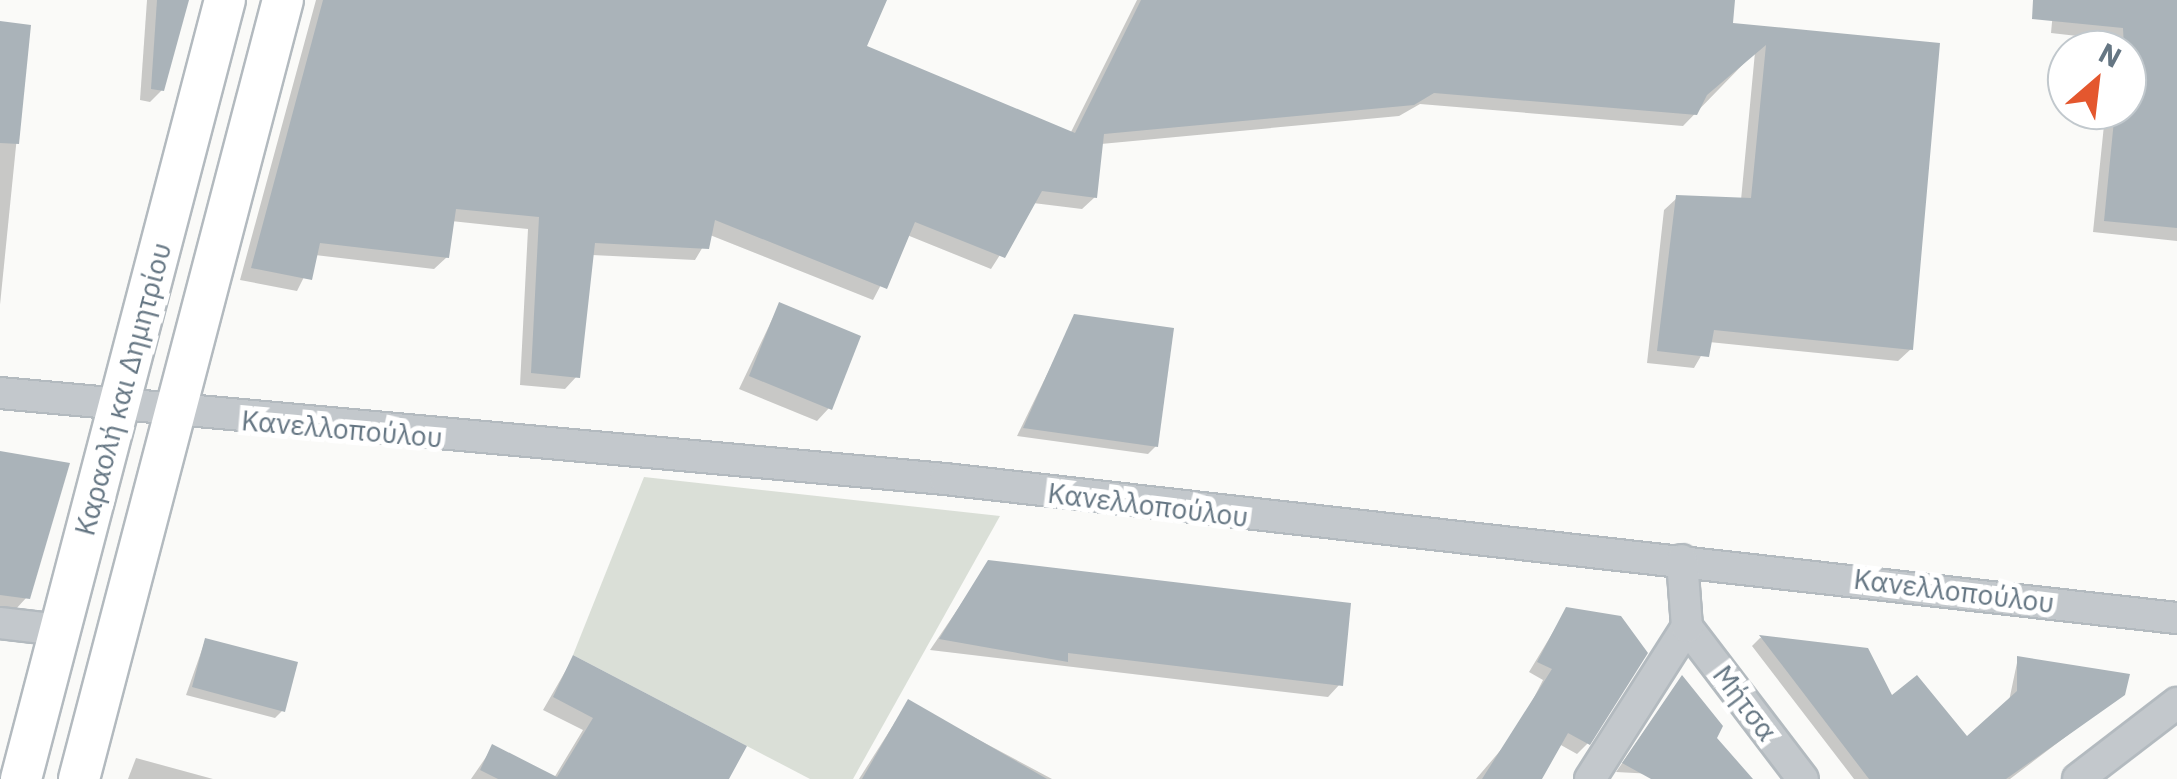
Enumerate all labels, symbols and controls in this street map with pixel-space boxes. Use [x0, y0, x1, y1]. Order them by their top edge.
north arrow [2047, 30, 2147, 130]
text: N [2093, 34, 2128, 76]
street label: Καραολή και Δημητρίου [68, 239, 178, 539]
street label: Κανελλοπούλου [240, 403, 444, 455]
street label: Κανελλοπούλου [1046, 476, 1250, 534]
street label: Κανελλοπούλου [1852, 562, 2056, 620]
street label: Μήτσα [1706, 659, 1784, 747]

